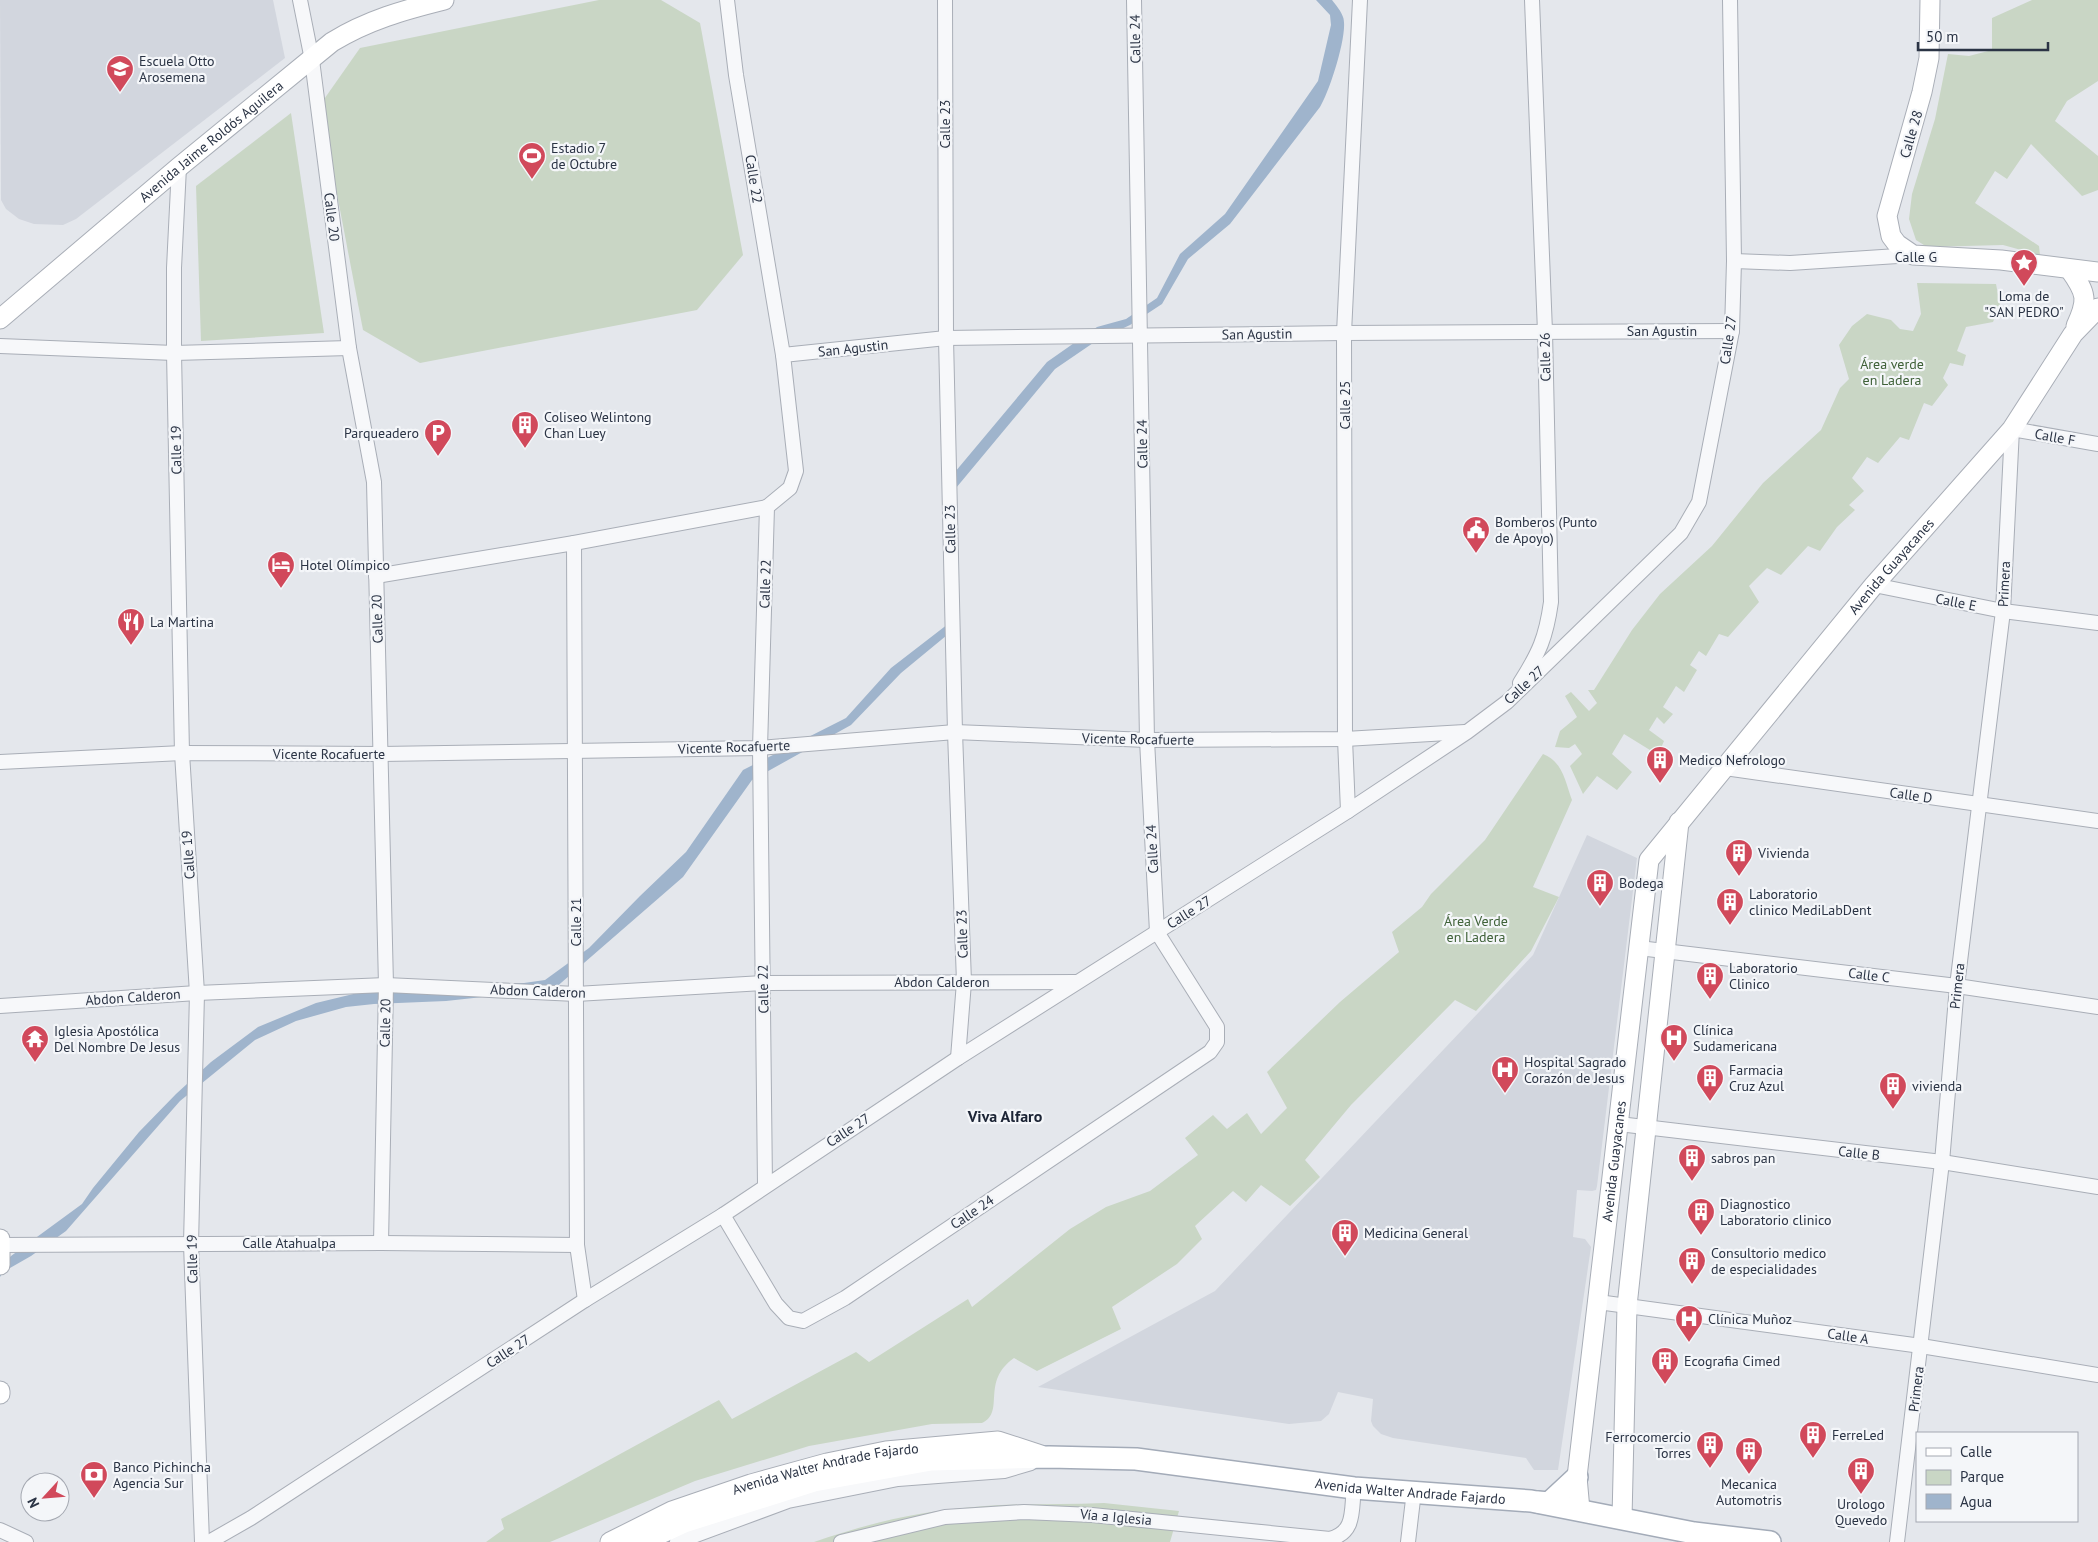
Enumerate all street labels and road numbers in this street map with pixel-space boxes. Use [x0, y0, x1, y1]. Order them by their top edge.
street label: Calle 24 [1126, 14, 1144, 64]
street label: Avenida Jaime Roldós Aguilera [135, 77, 287, 206]
street label: Calle 23 [936, 100, 954, 149]
street label: Calle 28 [1896, 108, 1926, 160]
street label: Calle 22 [741, 153, 767, 205]
street label: Calle 20 [320, 192, 344, 243]
street label: Calle G [1895, 248, 1937, 266]
street label: Calle 27 [1716, 314, 1740, 366]
street label: San Agustin [1627, 322, 1697, 340]
street label: San Agustin [1222, 324, 1292, 344]
street label: Calle 26 [1536, 332, 1554, 382]
street label: San Agustin [817, 335, 889, 361]
street label: Calle 25 [1336, 381, 1354, 430]
street label: Calle 24 [1133, 419, 1151, 469]
street label: Calle 19 [167, 425, 185, 475]
street label: Calle F [2033, 425, 2077, 449]
street label: Calle 23 [941, 504, 959, 554]
street label: Avenida Guayacanes [1845, 514, 1938, 618]
street label: Calle 22 [755, 559, 775, 609]
street label: Primera [1994, 560, 2014, 607]
street label: Calle E [1934, 589, 1978, 615]
street label: Calle 20 [367, 594, 387, 644]
street label: Calle 27 [1500, 662, 1548, 708]
street label: Vicente Rocafuerte [1081, 729, 1194, 749]
street label: Vicente Rocafuerte [677, 736, 790, 758]
street label: Vicente Rocafuerte [272, 745, 385, 763]
street label: Calle D [1889, 783, 1933, 807]
street label: Calle 24 [1142, 824, 1162, 874]
street label: Calle 19 [177, 830, 199, 880]
street label: Calle 27 [1163, 891, 1215, 933]
street label: Calle 21 [567, 898, 585, 947]
street label: Calle 23 [952, 909, 972, 959]
street label: Primera [1946, 962, 1968, 1010]
street label: Calle 22 [754, 964, 772, 1014]
street label: Calle C [1847, 964, 1891, 986]
street label: Abdon Calderon [894, 973, 990, 991]
street label: Abdon Calderon [490, 980, 586, 1002]
street label: Abdon Calderon [85, 985, 181, 1009]
street label: Calle 20 [376, 998, 394, 1048]
street label: Avenida Guayacanes [1598, 1100, 1630, 1223]
street label: Calle 27 [823, 1109, 873, 1151]
street label: Calle B [1837, 1142, 1881, 1164]
street label: Calle 24 [947, 1191, 998, 1233]
street label: Calle 19 [183, 1234, 201, 1284]
street label: Calle Atahualpa [242, 1234, 336, 1252]
street label: Calle A [1826, 1324, 1871, 1348]
street label: Calle 27 [483, 1330, 533, 1372]
street label: Primera [1904, 1365, 1928, 1413]
street label: Avenida Walter Andrade Fajardo [730, 1439, 919, 1499]
street label: Avenida Walter Andrade Fajardo [1314, 1474, 1506, 1508]
street label: Vía a Iglesia [1078, 1505, 1153, 1529]

